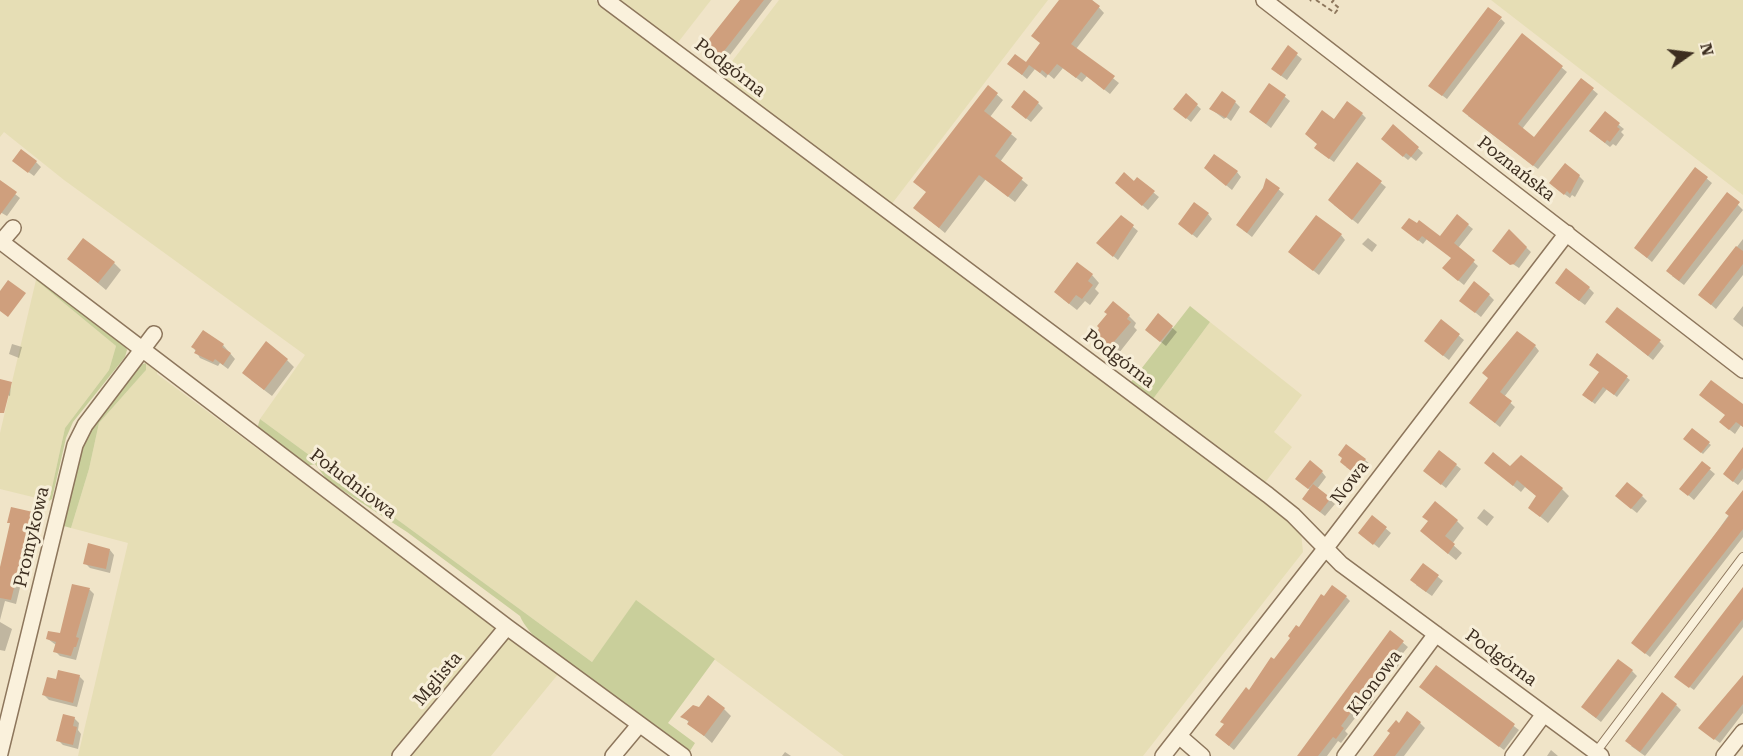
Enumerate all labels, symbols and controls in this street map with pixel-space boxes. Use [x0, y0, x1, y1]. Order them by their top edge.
north arrow [1659, 24, 1719, 84]
street label: Podgórna [690, 34, 770, 102]
text: N [1696, 41, 1718, 58]
street label: Poznańska [1473, 132, 1559, 206]
street label: Podgórna [1079, 325, 1159, 393]
street label: Południowa [305, 444, 401, 524]
street label: Nowa [1327, 457, 1373, 509]
street label: Promykowa [10, 485, 54, 589]
street label: Podgórna [1461, 625, 1541, 691]
street label: Klonowa [1343, 646, 1407, 720]
street label: Mglista [409, 648, 467, 710]

